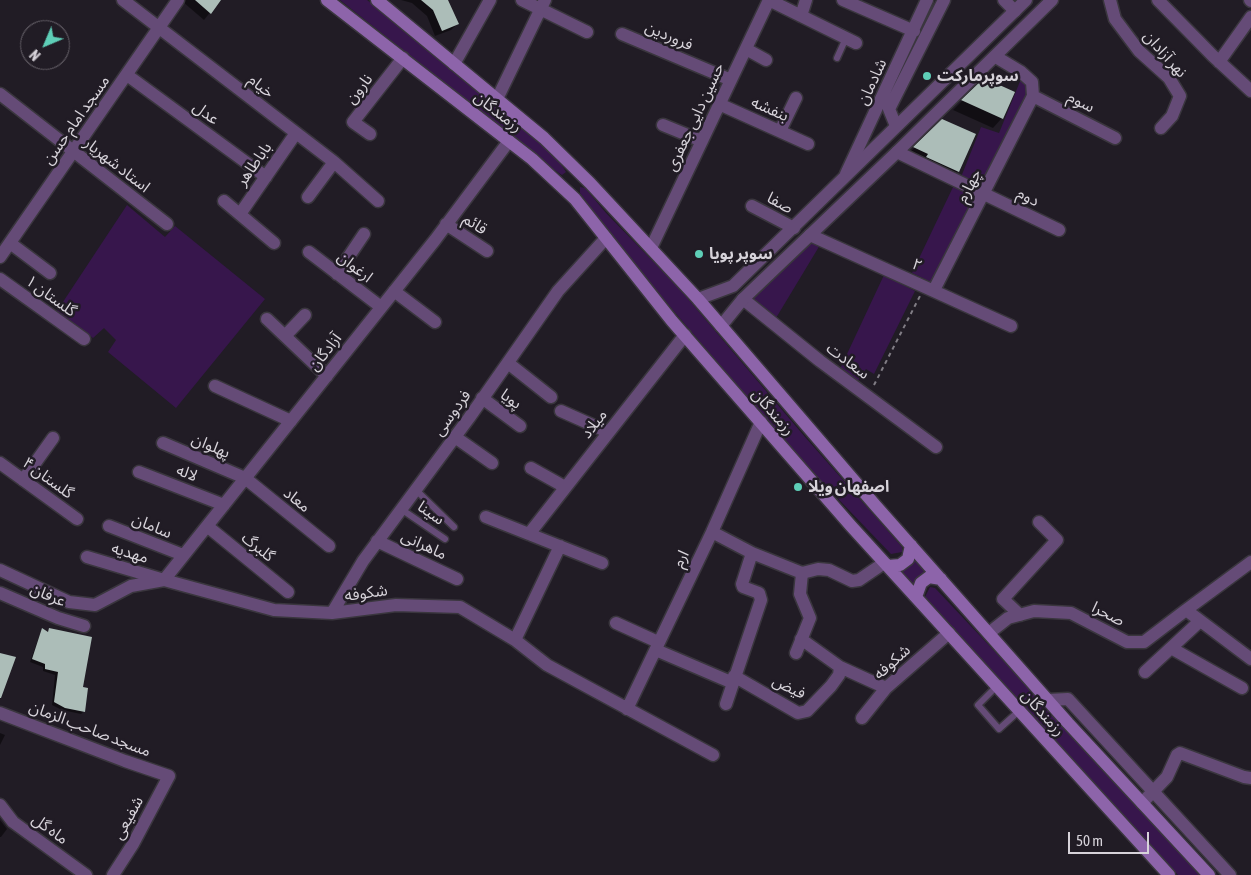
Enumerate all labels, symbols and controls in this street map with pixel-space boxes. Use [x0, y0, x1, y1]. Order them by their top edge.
street label: فروردین [642, 17, 696, 55]
north arrow [20, 20, 70, 70]
street label: نهر آزادان [1139, 27, 1191, 81]
text: N [27, 46, 44, 63]
street label: شادمان [853, 56, 891, 108]
street label: حسین دایی جعفری [662, 60, 728, 174]
place label: سوپرمارکت [937, 66, 1019, 86]
street label: خیام [244, 70, 278, 102]
street label: نارون [341, 70, 377, 108]
marker: سوپرمارکت [921, 70, 933, 82]
street label: مسجد امام حسن [38, 72, 114, 168]
street label: رزمندگان [470, 87, 526, 137]
street label: سوم [1064, 87, 1098, 117]
street label: بنفشه [748, 92, 792, 126]
street label: عدل [189, 97, 223, 129]
street label: استاد شهریار [80, 133, 154, 197]
street label: باباطاهر [232, 138, 276, 190]
street label: چهارم [952, 166, 986, 206]
street label: دوم [1014, 183, 1042, 211]
street label: صفا [764, 188, 796, 218]
street label: قائم [459, 209, 491, 239]
place label: سوپر پویا [709, 244, 773, 264]
street label: ارغوان [333, 247, 377, 287]
marker: سوپر پویا [693, 248, 705, 260]
street label: ۲ [909, 254, 925, 276]
street label: گلستان ۱ [22, 271, 80, 321]
street label: آزادگان [304, 329, 346, 375]
street label: سعادت [823, 339, 873, 383]
street label: پویا [497, 385, 525, 413]
street label: رزمندگان [747, 385, 799, 439]
street label: فردوسی [429, 386, 475, 440]
street label: میلاد [577, 406, 611, 442]
street label: پهلوان [189, 429, 233, 463]
street label: گلستان ۴ [19, 453, 77, 503]
street label: لاله [174, 460, 200, 486]
place label: اصفهان ویلا [808, 477, 889, 497]
marker: اصفهان ویلا [792, 481, 804, 493]
street label: معاد [280, 483, 314, 517]
street label: سینا [414, 497, 448, 529]
street label: سامان [129, 509, 175, 543]
street label: ماهرانی [398, 526, 450, 564]
street label: گلبرگ [238, 528, 278, 566]
street label: مهدیه [109, 538, 151, 568]
street label: ارم [669, 547, 693, 571]
street label: عرفان [27, 579, 69, 611]
street label: شکوفه [343, 580, 389, 606]
street label: صحرا [1088, 598, 1128, 630]
street label: شکوفه [870, 640, 914, 684]
street label: فیض [769, 671, 809, 703]
street label: رزمندگان [1017, 686, 1069, 740]
street label: مسجد صاحب الزمان [26, 697, 154, 761]
street label: شفیعی [108, 793, 148, 843]
street label: ماه گل [28, 809, 72, 849]
scale bar [1071, 822, 1152, 854]
text: 50 m [1076, 832, 1103, 849]

